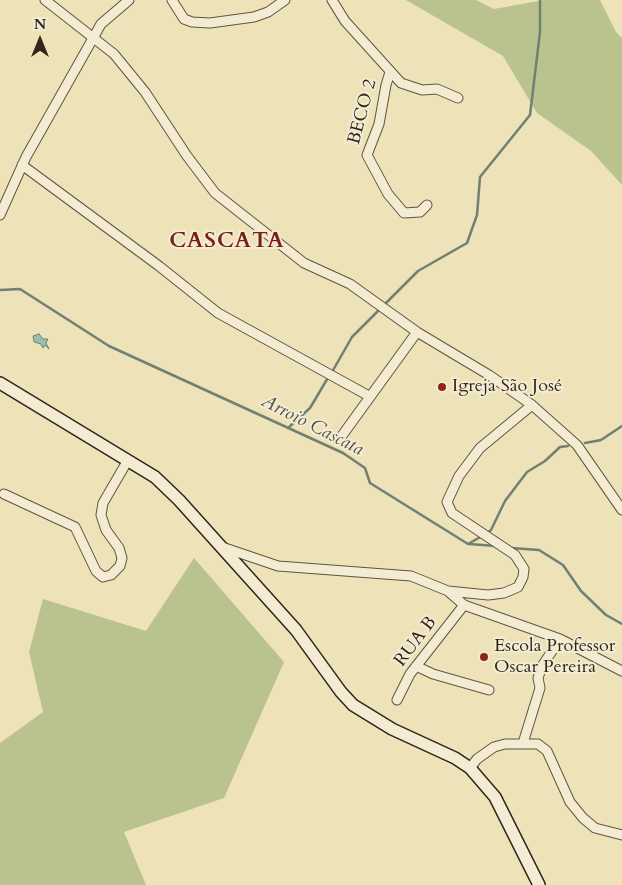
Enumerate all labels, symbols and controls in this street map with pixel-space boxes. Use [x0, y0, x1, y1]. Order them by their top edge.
north arrow [15, 15, 65, 65]
text: N [34, 15, 46, 34]
street label: BECO 2 [344, 77, 382, 147]
district label: CASCATA [168, 229, 286, 255]
place label: Igreja São José [452, 376, 562, 398]
marker: Igreja São José [436, 381, 448, 393]
water label: Arroio Cascata [257, 390, 367, 462]
street label: RUA B [390, 613, 442, 671]
place label: Escola Professor Oscar Pereira [494, 636, 615, 679]
marker: Escola Professor Oscar Pereira [478, 651, 490, 663]

